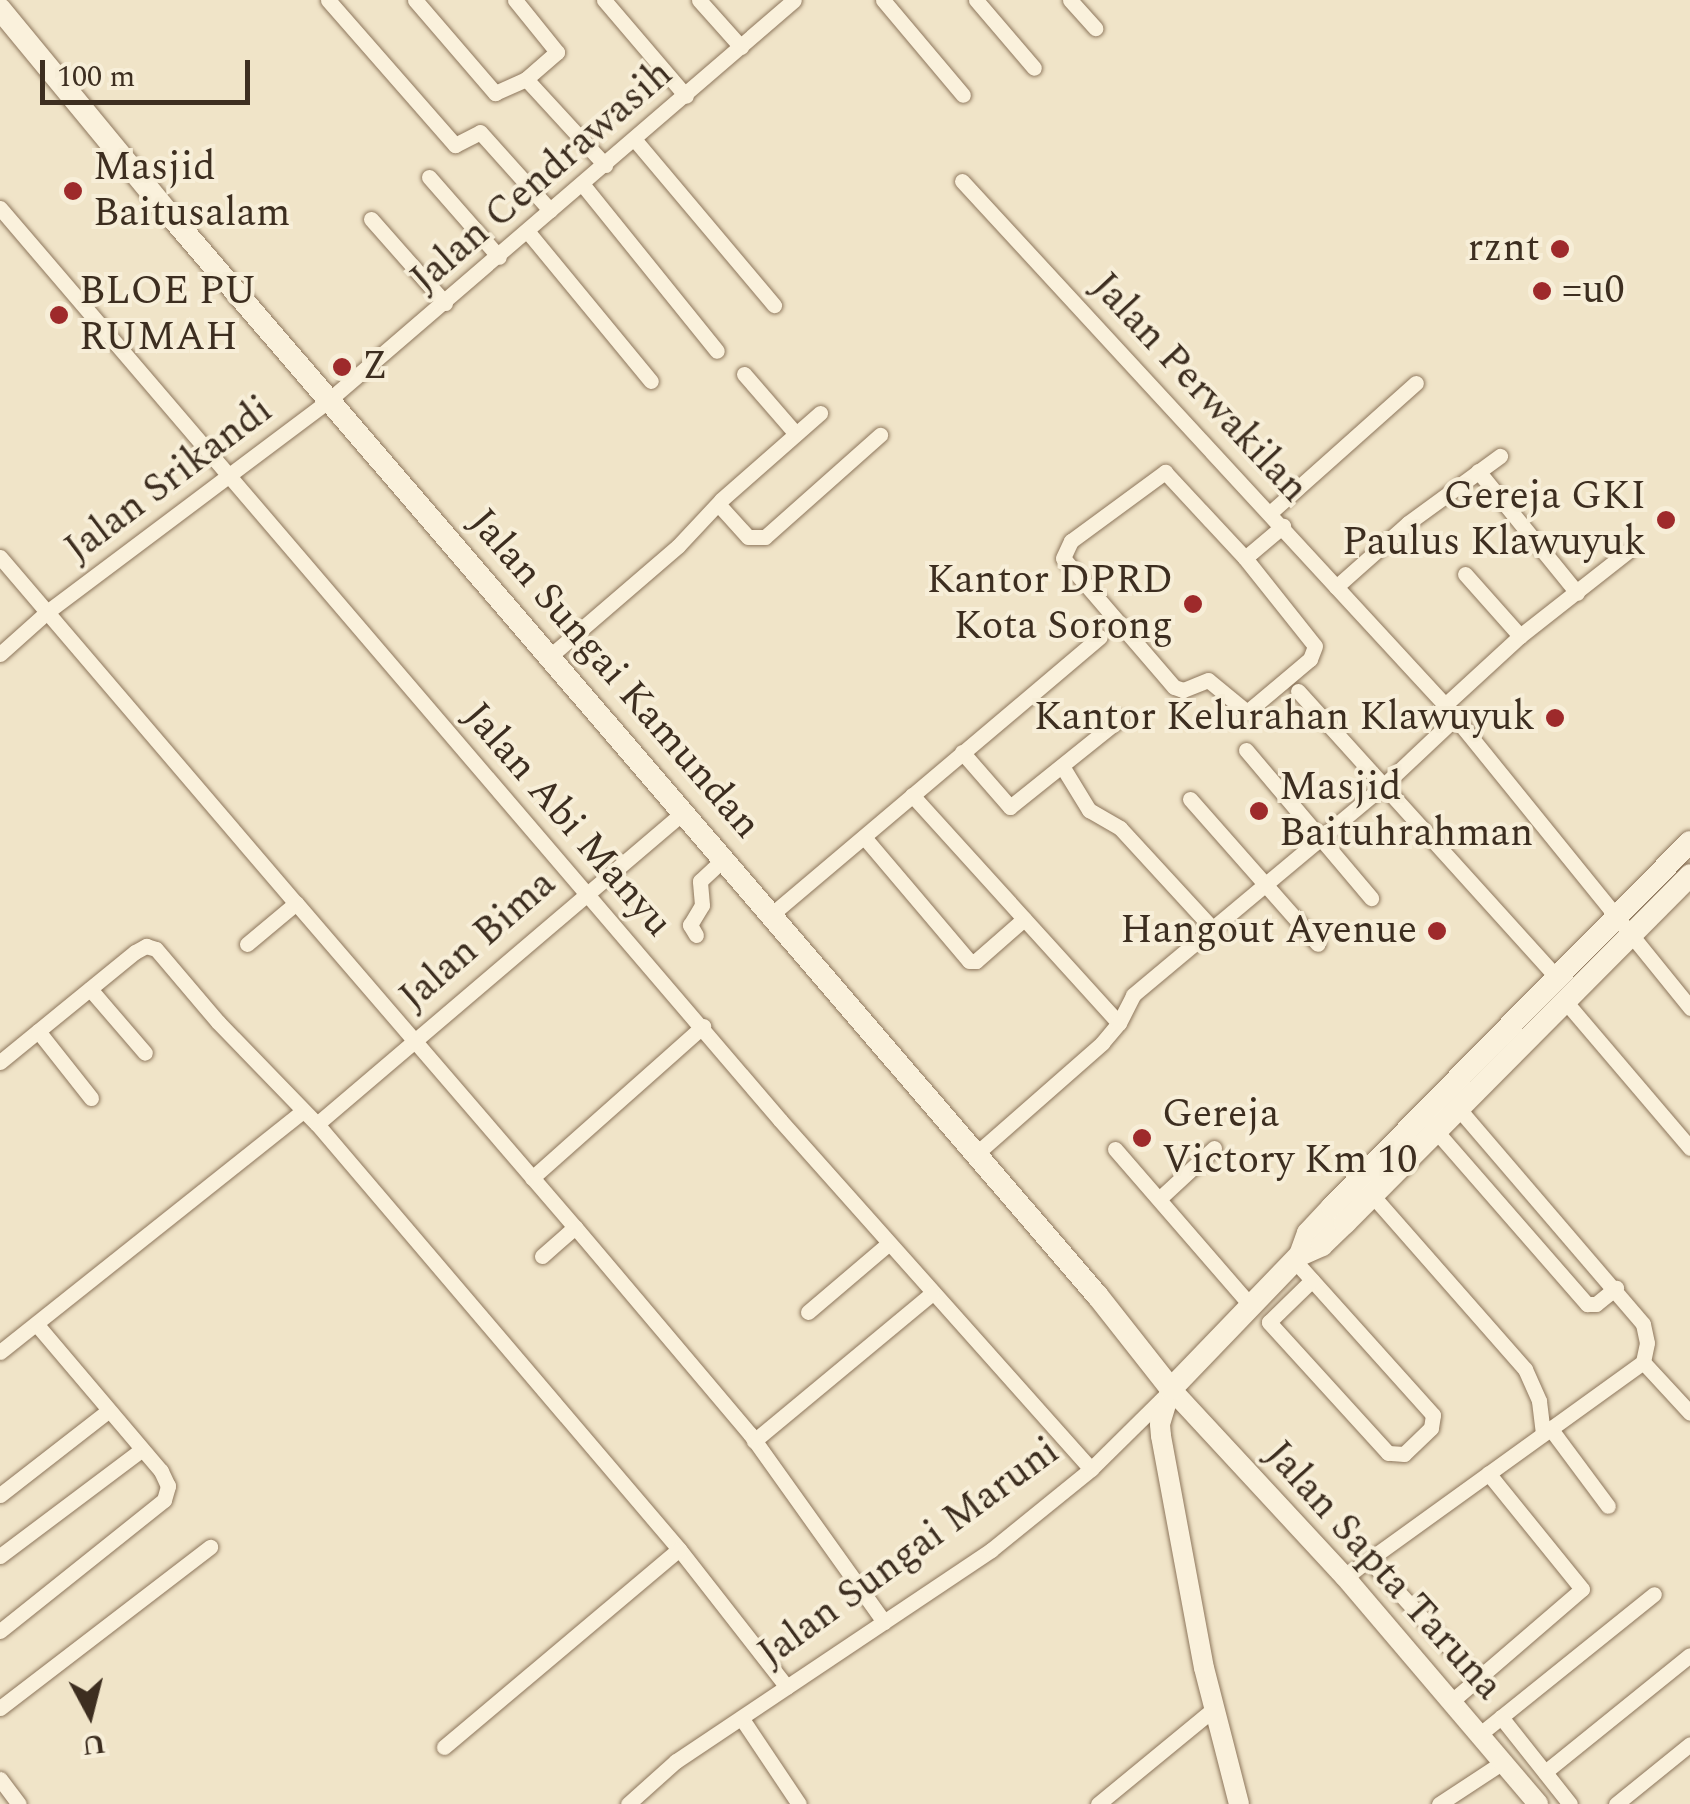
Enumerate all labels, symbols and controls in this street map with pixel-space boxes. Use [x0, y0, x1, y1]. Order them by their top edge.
scale bar [45, 40, 255, 102]
street label: Jalan Cendrawasih [401, 50, 683, 304]
text: 100 m [57, 54, 135, 100]
place label: Masjid Baitusalam [93, 144, 290, 238]
marker: Masjid Baitusalam [62, 180, 84, 202]
place label: rznt [1467, 225, 1540, 273]
marker: rznt [1549, 238, 1571, 260]
street label: Jalan Perwakilan [1080, 263, 1318, 513]
place label: =u0 [1562, 267, 1624, 315]
place label: BLOE PU RUMAH [79, 268, 256, 362]
marker: =u0 [1531, 280, 1553, 302]
marker: BLOE PU RUMAH [48, 304, 70, 326]
place label: Z [362, 343, 388, 391]
marker: Z [331, 356, 353, 378]
street label: Jalan Srikandi [56, 386, 282, 574]
place label: Gereja GKI Paulus Klawuyuk [1342, 473, 1646, 567]
street label: Jalan Sungai Kamundan [458, 499, 770, 849]
marker: Gereja GKI Paulus Klawuyuk [1655, 509, 1677, 531]
place label: Kantor DPRD Kota Sorong [927, 557, 1173, 651]
marker: Kantor DPRD Kota Sorong [1182, 593, 1204, 615]
street label: Jalan Abi Manyu [452, 693, 682, 947]
place label: Kantor Kelurahan Klawuyuk [1034, 694, 1535, 742]
marker: Kantor Kelurahan Klawuyuk [1544, 707, 1566, 729]
place label: Masjid Baituhrahman [1279, 764, 1533, 858]
marker: Masjid Baituhrahman [1248, 800, 1270, 822]
street label: Jalan Bima [390, 860, 566, 1022]
place label: Hangout Avenue [1120, 907, 1417, 955]
marker: Hangout Avenue [1426, 920, 1448, 942]
place label: Gereja Victory Km 10 [1162, 1091, 1417, 1185]
marker: Gereja Victory Km 10 [1131, 1127, 1153, 1149]
street label: Jalan Sungai Maruni [749, 1428, 1069, 1678]
street label: Jalan Sapta Taruna [1254, 1431, 1512, 1711]
north arrow [40, 1664, 140, 1764]
text: U [79, 1722, 108, 1767]

